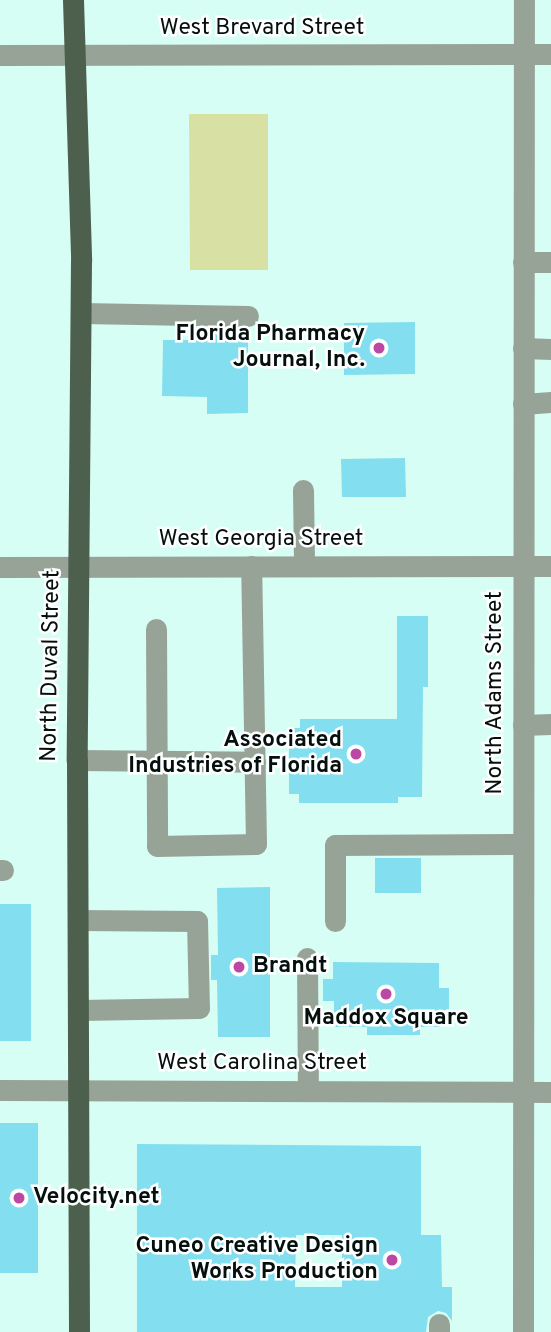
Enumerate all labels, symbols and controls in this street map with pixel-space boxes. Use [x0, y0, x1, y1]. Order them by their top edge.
street label: West Brevard Street [160, 15, 364, 43]
place label: Florida Pharmacy Journal, Inc. [175, 321, 365, 375]
marker: Florida Pharmacy Journal, Inc. [371, 340, 387, 356]
street label: West Georgia Street [159, 526, 363, 554]
street label: North Duval Street [37, 570, 67, 762]
street label: North Adams Street [482, 591, 510, 795]
place label: Associated Industries of Florida [128, 727, 342, 781]
marker: Associated Industries of Florida [348, 746, 364, 762]
place label: Brandt [253, 953, 327, 981]
marker: Brandt [231, 959, 247, 975]
marker: Maddox Square [378, 986, 394, 1002]
place label: Maddox Square [303, 1005, 469, 1033]
street label: West Carolina Street [157, 1050, 367, 1078]
place label: Velocity.net [33, 1184, 160, 1212]
marker: Velocity.net [11, 1190, 27, 1206]
place label: Cuneo Creative Design Works Production [136, 1233, 378, 1287]
marker: Cuneo Creative Design Works Production [384, 1252, 400, 1268]

